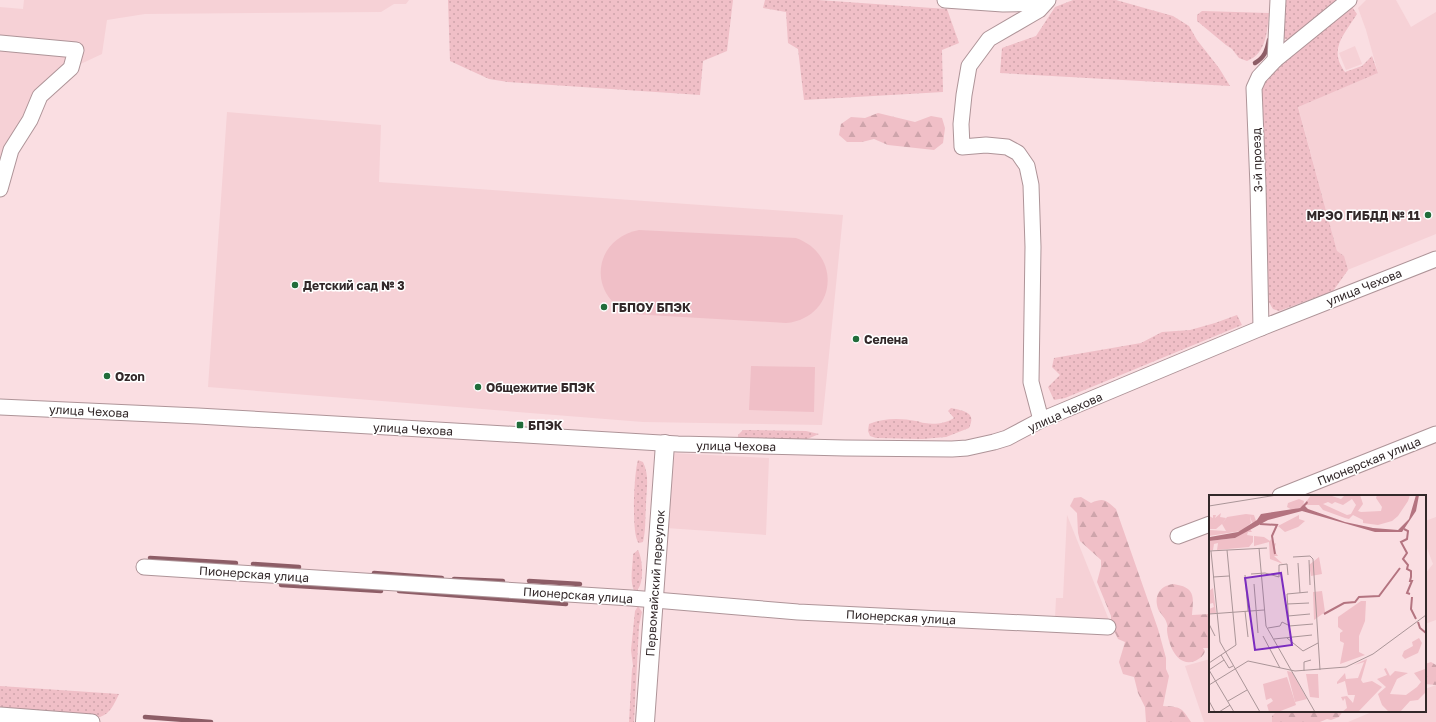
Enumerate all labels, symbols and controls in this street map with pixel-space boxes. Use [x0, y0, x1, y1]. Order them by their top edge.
street label: 3-й проезд [1248, 128, 1266, 192]
place label: МРЭО ГИБДД № 11 [1306, 208, 1420, 223]
marker: МРЭО ГИБДД № 11 [1423, 210, 1433, 220]
street label: улица Чехова [1324, 265, 1404, 309]
place label: Детский сад № 3 [303, 278, 405, 293]
marker: Детский сад № 3 [290, 280, 300, 290]
place label: ГБПОУ БПЭК [612, 300, 691, 315]
marker: ГБПОУ БПЭК [599, 302, 609, 312]
place label: Селена [864, 332, 908, 347]
marker: Селена [851, 334, 861, 344]
place label: Ozon [115, 369, 145, 384]
marker: Ozon [102, 371, 112, 381]
place label: Общежитие БПЭК [486, 380, 595, 395]
marker: Общежитие БПЭК [473, 382, 483, 392]
street label: улица Чехова [1025, 389, 1105, 435]
street label: улица Чехова [49, 401, 129, 421]
place label: БПЭК [528, 418, 563, 433]
street label: улица Чехова [373, 419, 453, 439]
marker: БПЭК [515, 420, 525, 430]
street label: Пионерская улица [1315, 433, 1423, 489]
street label: улица Чехова [696, 438, 776, 454]
inset map [1209, 495, 1426, 712]
street label: Первомайский переулок [642, 509, 668, 657]
street label: Пионерская улица [198, 563, 310, 585]
street label: Пионерская улица [522, 584, 634, 606]
street label: Пионерская улица [846, 607, 956, 627]

